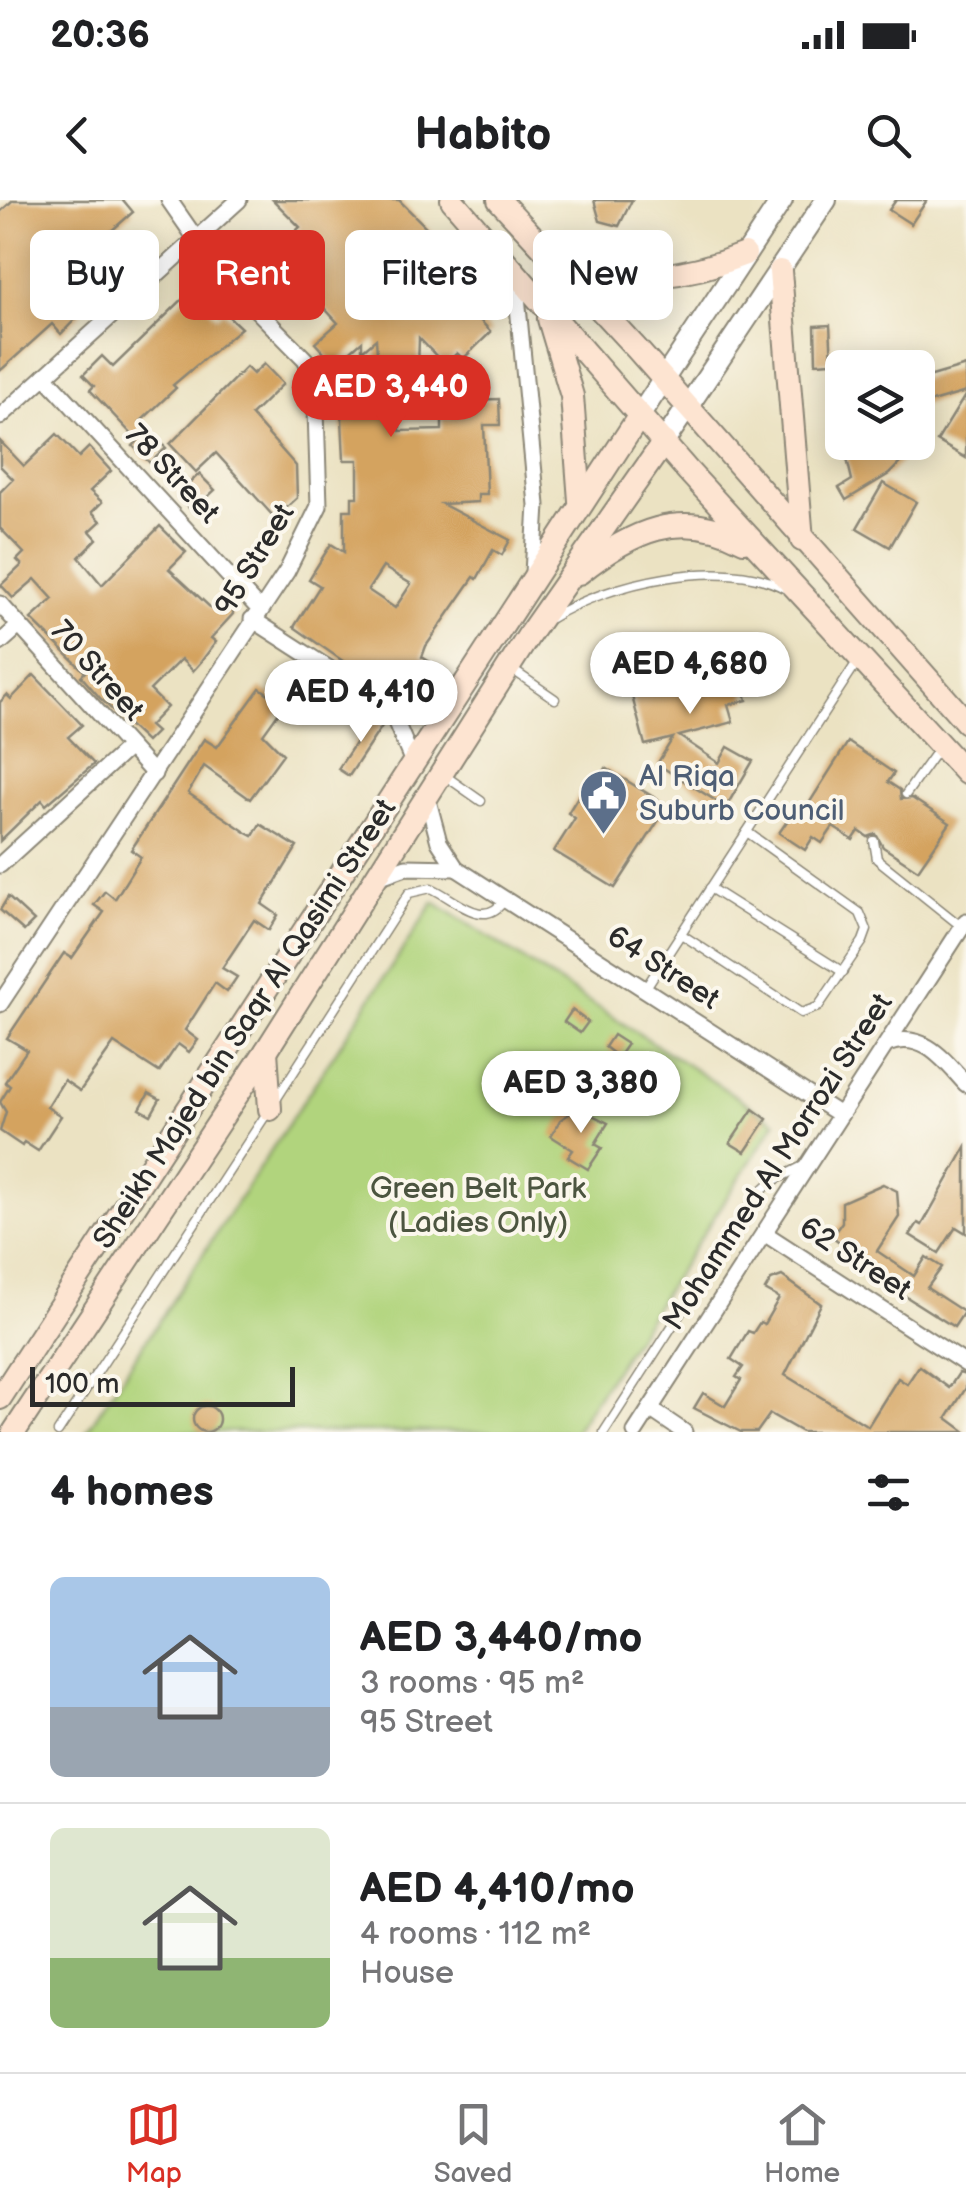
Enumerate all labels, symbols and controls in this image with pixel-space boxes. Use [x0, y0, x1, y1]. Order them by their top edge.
text: 20:36 [50, 13, 150, 58]
icon: back [50, 108, 105, 163]
text: Habito [415, 108, 551, 163]
icon: search [861, 108, 916, 163]
chip: Buy [30, 230, 159, 320]
chip: Rent [179, 230, 325, 320]
chip: Filters [345, 230, 513, 320]
chip: New [533, 230, 673, 320]
map controls [825, 350, 935, 460]
button: layers [825, 350, 935, 460]
pin: AED 3,440 [277, 355, 505, 440]
text: AED 3,440 [314, 368, 468, 407]
street label: 78 Street [117, 417, 227, 531]
street label: 95 Street [208, 497, 302, 623]
street label: 70 Street [43, 614, 151, 728]
pin: AED 4,680 [576, 632, 804, 717]
text: AED 4,680 [612, 645, 768, 684]
pin: AED 4,410 [247, 660, 475, 745]
text: AED 4,410 [287, 673, 435, 712]
place label: Al Riqa Suburb Council [639, 759, 844, 829]
public building icon: Al Riqa Suburb Council [578, 768, 630, 836]
street label: Sheikh Majed bin Saqr Al Qasimi Street [86, 792, 404, 1256]
street label: 64 Street [600, 918, 726, 1018]
street label: Mohammed Al Morrozi Street [656, 987, 900, 1337]
pin: AED 3,380 [467, 1051, 695, 1136]
text: AED 3,380 [504, 1064, 658, 1103]
park label: Green Belt Park (Ladies Only) [370, 1171, 586, 1241]
street label: 62 Street [792, 1210, 918, 1308]
scale bar [30, 1362, 295, 1406]
text: 100 m [45, 1368, 119, 1401]
icon: filters [861, 1465, 916, 1520]
text: 4 homes [50, 1467, 214, 1518]
text: AED 3,440/mo [360, 1613, 642, 1664]
icon: home [130, 1617, 250, 1737]
text: 3 rooms · 95 m² [360, 1664, 585, 1703]
text: 95 Street [360, 1703, 493, 1742]
text: AED 4,410/mo [360, 1864, 635, 1915]
icon: home [130, 1868, 250, 1988]
text: 4 rooms · 112 m² [360, 1915, 591, 1954]
text: House [360, 1954, 454, 1993]
tab: Map [126, 2097, 182, 2190]
tab: Saved [434, 2097, 512, 2190]
tab: Home [764, 2097, 840, 2190]

